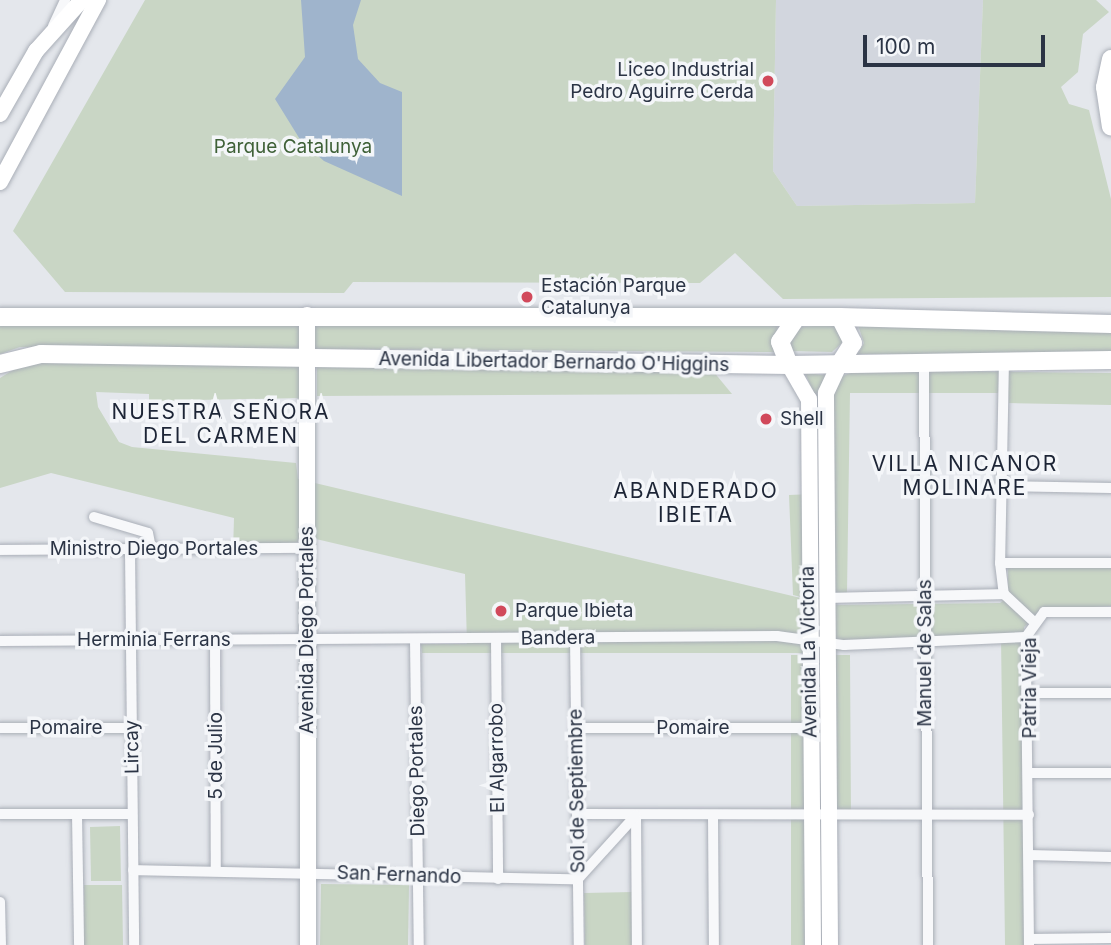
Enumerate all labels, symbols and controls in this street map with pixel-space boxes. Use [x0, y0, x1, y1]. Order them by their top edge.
scale bar [866, 21, 1048, 65]
text: 100 m [876, 34, 935, 59]
place label: Liceo Industrial Pedro Aguirre Cerda [570, 59, 754, 103]
marker: Liceo Industrial Pedro Aguirre Cerda [760, 73, 776, 89]
park label: Parque Catalunya [214, 136, 372, 158]
place label: Estación Parque Catalunya [541, 275, 686, 319]
marker: Estación Parque Catalunya [519, 289, 535, 305]
street label: Avenida Libertador Bernardo O'Higgins [378, 348, 730, 376]
district label: NUESTRA SEÑORA DEL CARMEN [113, 399, 329, 449]
place label: Shell [780, 408, 824, 430]
marker: Shell [758, 411, 774, 427]
district label: VILLA NICANOR MOLINARE [873, 451, 1057, 501]
district label: ABANDERADO IBIETA [614, 478, 778, 528]
street label: Avenida Diego Portales [296, 526, 318, 734]
street label: Ministro Diego Portales [50, 538, 258, 560]
street label: Avenida La Victoria [796, 566, 822, 738]
street label: Manuel de Salas [914, 579, 936, 727]
place label: Parque Ibieta [515, 600, 633, 622]
marker: Parque Ibieta [493, 603, 509, 619]
street label: Bandera [520, 626, 596, 650]
street label: Herminia Ferrans [77, 629, 231, 651]
street label: Patria Vieja [1019, 637, 1041, 739]
street label: El Algarrobo [485, 703, 509, 813]
street label: Diego Portales [404, 705, 430, 837]
street label: Sol de Septiembre [564, 709, 590, 873]
street label: 5 de Julio [205, 712, 227, 800]
street label: Pomaire [29, 717, 103, 739]
street label: Pomaire [656, 717, 730, 739]
street label: Lircay [120, 720, 144, 774]
street label: San Fernando [336, 861, 462, 889]

